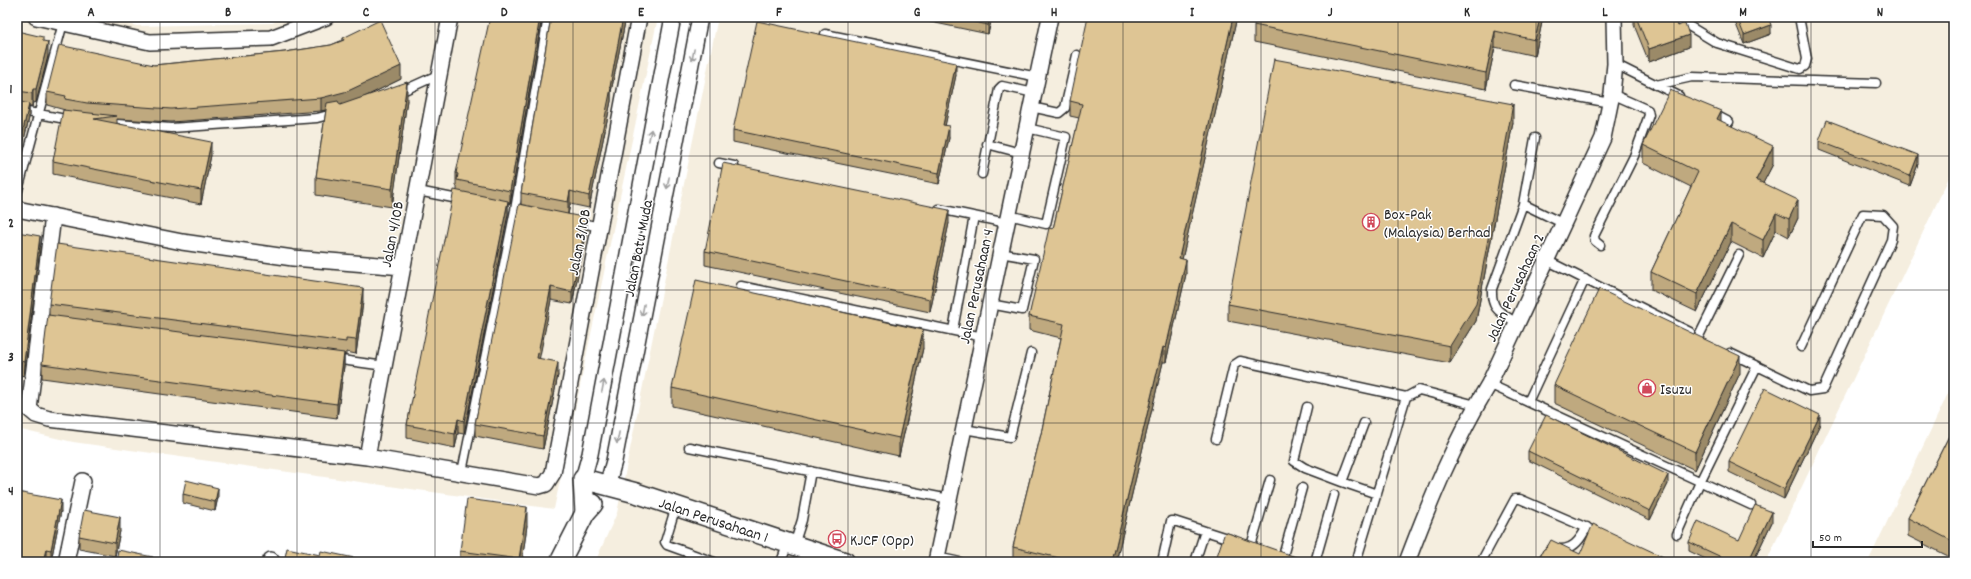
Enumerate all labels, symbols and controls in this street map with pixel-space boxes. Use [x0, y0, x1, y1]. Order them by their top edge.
text: A [87, 4, 95, 23]
text: B [225, 4, 231, 23]
text: C [363, 4, 370, 23]
text: D [501, 4, 508, 23]
text: E [638, 4, 645, 23]
text: F [776, 4, 782, 23]
text: G [914, 4, 921, 23]
text: H [1051, 4, 1058, 23]
text: I [1190, 4, 1195, 23]
text: J [1328, 4, 1333, 23]
text: K [1464, 4, 1470, 23]
text: L [1602, 4, 1608, 23]
text: M [1739, 4, 1747, 23]
text: N [1877, 4, 1883, 23]
one-way arrow [689, 48, 697, 61]
text: 1 [10, 81, 13, 100]
one-way arrow [647, 129, 655, 142]
one-way arrow [664, 176, 672, 189]
street label: Jalan Batu Muda [619, 197, 660, 299]
street label: Jalan 4/10B [376, 200, 411, 269]
place label: Box-Pak (Malaysia) Berhad [1384, 204, 1490, 245]
street label: Jalan 3/10B [563, 207, 598, 278]
building icon: Box-Pak (Malaysia) Berhad [1361, 212, 1381, 232]
text: 2 [8, 215, 14, 234]
street label: Jalan Perusahaan 4 [954, 227, 1001, 346]
street label: Jalan Perusahaan 2 [1481, 230, 1552, 346]
one-way arrow [639, 304, 647, 317]
text: 3 [8, 349, 14, 368]
shop icon: Isuzu [1637, 378, 1657, 398]
place label: Isuzu [1660, 379, 1692, 402]
one-way arrow [599, 380, 607, 393]
one-way arrow [614, 431, 622, 444]
text: 4 [8, 483, 14, 502]
street label: Jalan Perusahaan 1 [655, 492, 771, 550]
scale bar [1813, 523, 1922, 549]
bus stop icon: KJCF (Opp) [827, 529, 847, 549]
place label: KJCF (Opp) [850, 530, 914, 553]
text: 50 m [1819, 530, 1842, 547]

